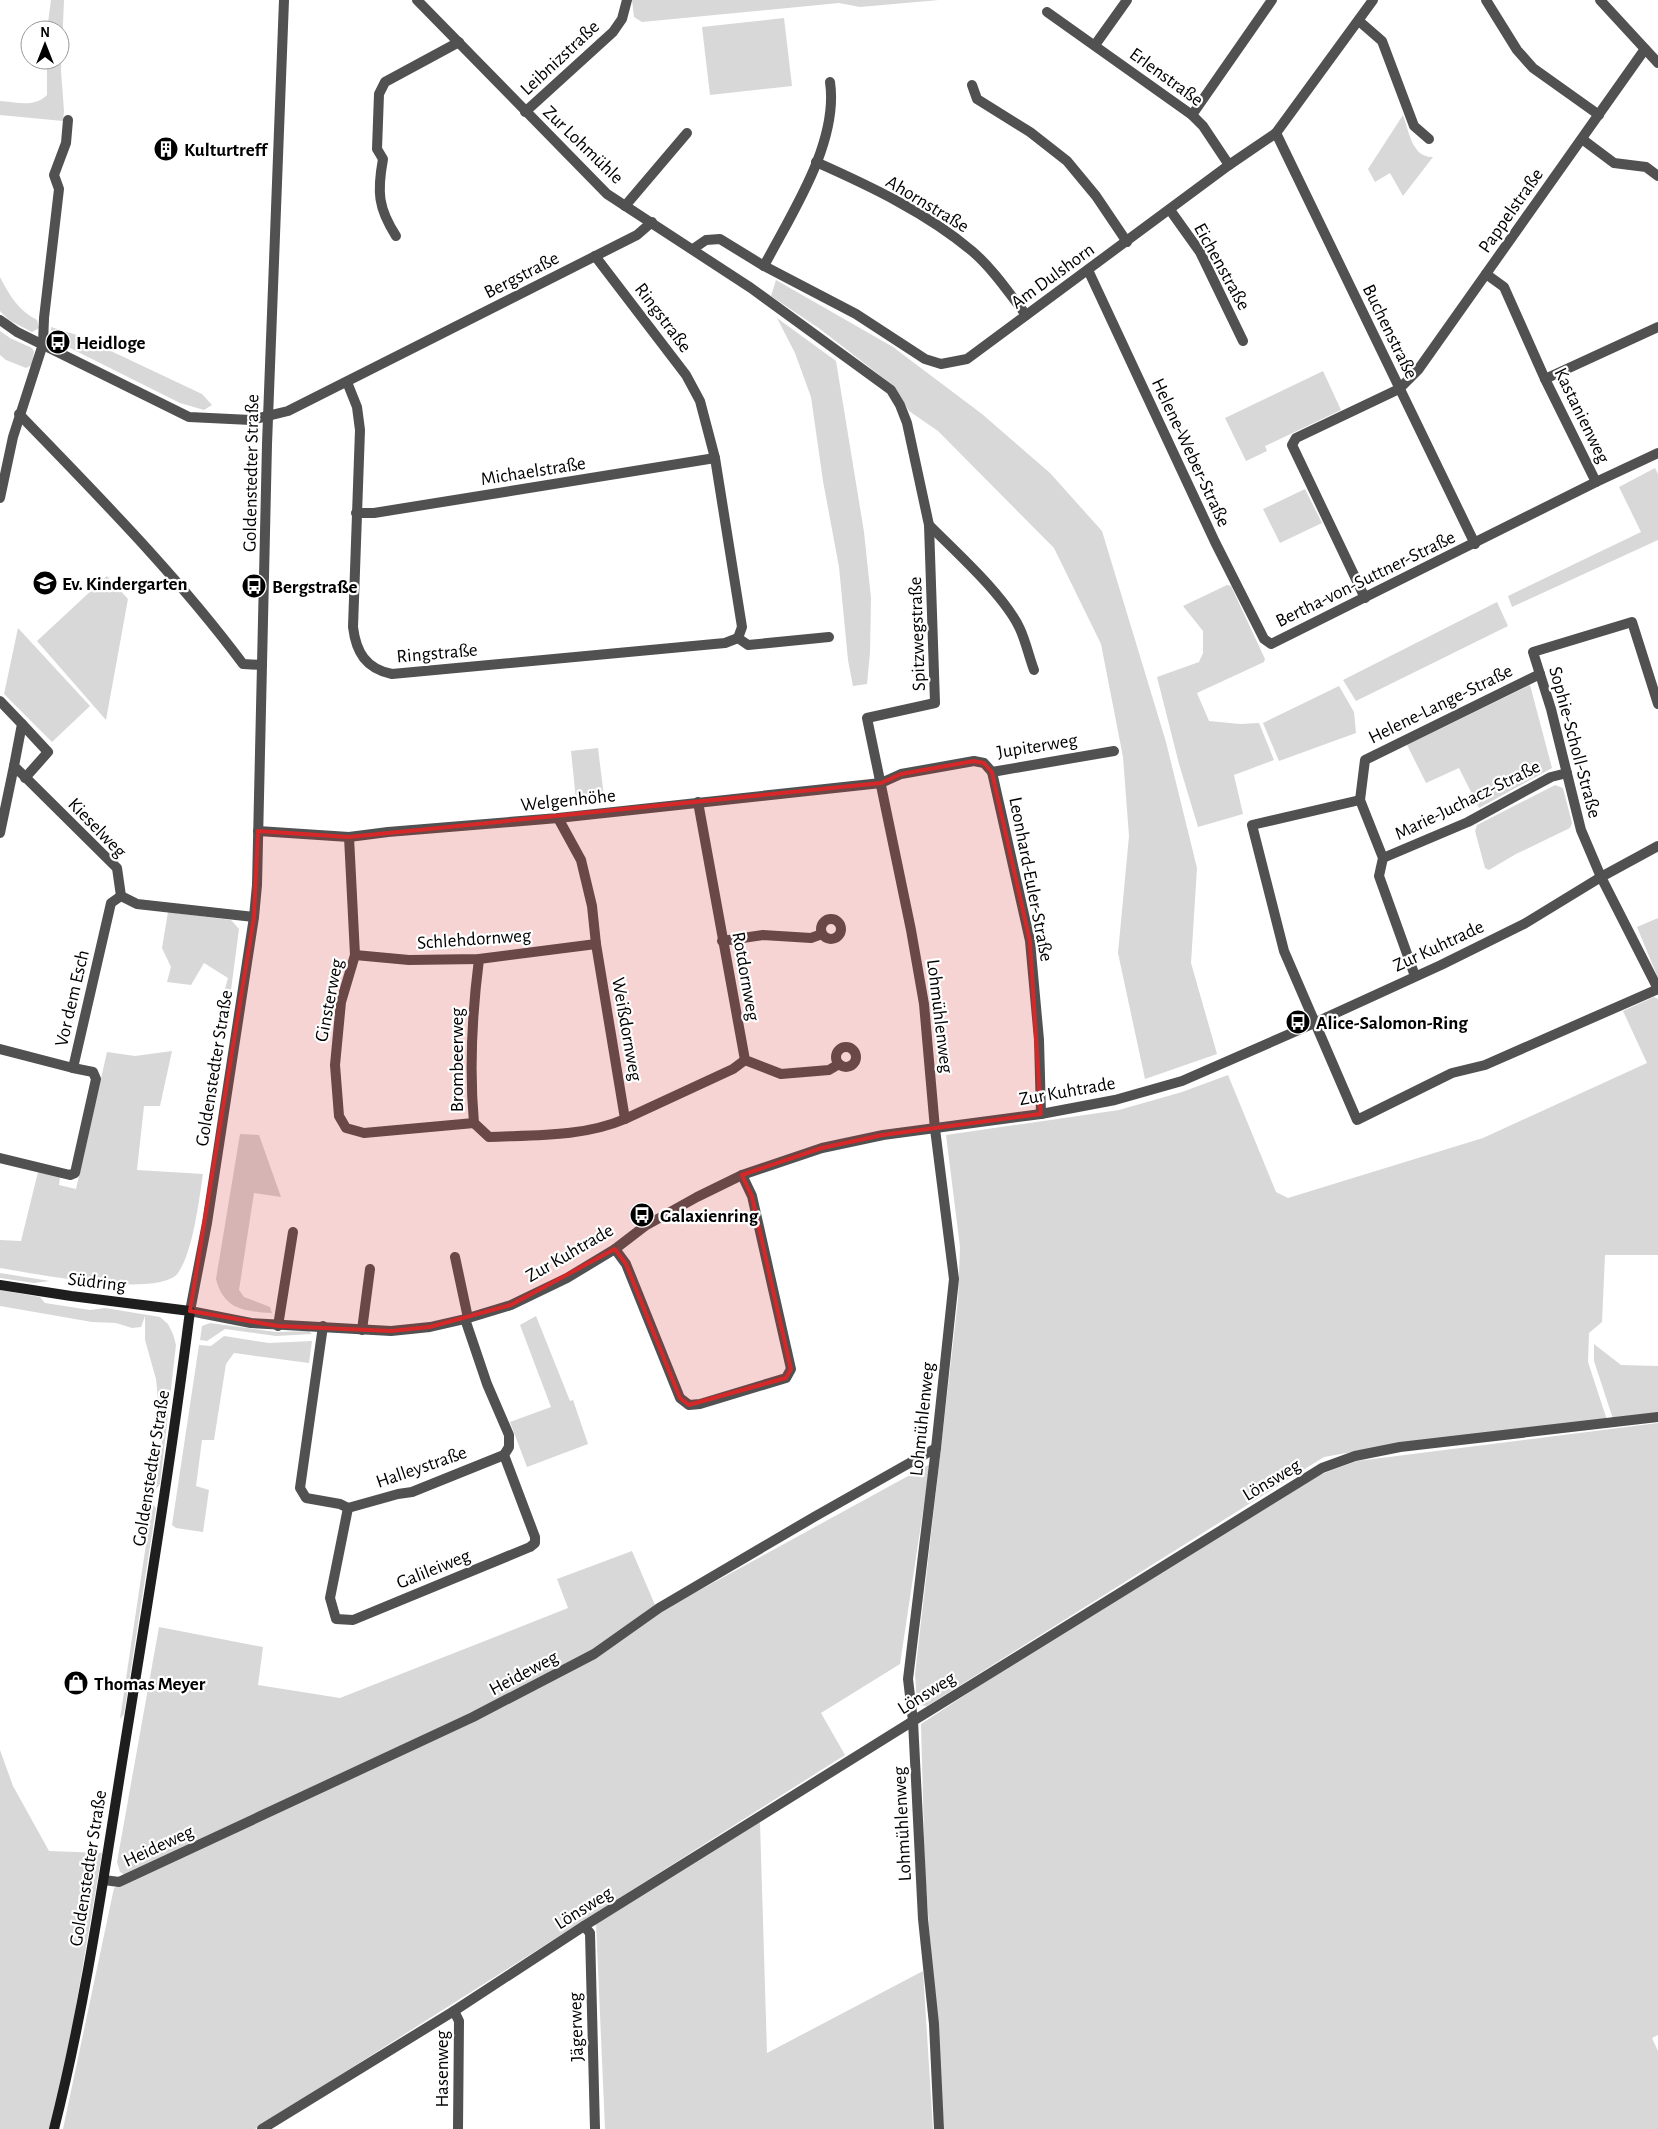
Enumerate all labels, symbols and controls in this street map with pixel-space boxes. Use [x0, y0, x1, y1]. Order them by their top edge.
street label: Leibnizstraße [517, 17, 603, 99]
north arrow [20, 20, 70, 70]
text: N [40, 26, 50, 40]
street label: Erlenstraße [1126, 44, 1206, 110]
street label: Zur Lohmühle [539, 102, 627, 188]
building icon: Kulturtreff [153, 136, 179, 162]
place label: Kulturtreff [184, 141, 269, 160]
street label: Pappelstraße [1475, 165, 1547, 256]
street label: Ahornstraße [882, 172, 972, 236]
street label: Eichenstraße [1190, 220, 1253, 314]
street label: Am Dulshorn [1008, 240, 1098, 313]
street label: Bergstraße [481, 248, 562, 302]
street label: Ringstraße [631, 280, 695, 356]
street label: Buchenstraße [1359, 281, 1421, 382]
bus stop icon: Heidloge [45, 329, 71, 355]
place label: Heidloge [76, 334, 146, 353]
street label: Kastanienweg [1550, 365, 1613, 467]
street label: Helene-Weber-Straße [1148, 375, 1233, 530]
street label: Goldenstedter Straße [241, 394, 262, 552]
street label: Michaelstraße [479, 454, 587, 489]
street label: Bertha-von-Suttner-Straße [1273, 528, 1458, 631]
school or university icon: Ev. Kindergarten [32, 570, 58, 596]
bus stop icon: Bergstraße [241, 573, 267, 599]
place label: Ev. Kindergarten [62, 575, 188, 594]
street label: Spitzwegstraße [906, 576, 929, 692]
place label: Bergstraße [272, 578, 358, 597]
street label: Ringstraße [396, 640, 478, 667]
street label: Helene-Lange-Straße [1366, 661, 1516, 747]
street label: Sophie-Scholl-Straße [1545, 665, 1604, 820]
street label: Jupiterweg [996, 731, 1079, 762]
street label: Marie-Juchacz-Straße [1392, 757, 1544, 844]
street label: Welgenhöhe [520, 786, 617, 815]
street label: Kieselweg [64, 795, 130, 862]
street label: Leonhard-Euler-Straße [1005, 795, 1056, 963]
street label: Zur Kuhtrade [1390, 917, 1487, 976]
street label: Schlehdornweg [417, 926, 532, 953]
street label: Rotdornweg [728, 930, 763, 1023]
street label: Vor dem Esch [52, 948, 93, 1049]
street label: Ginsterweg [312, 956, 347, 1043]
street label: Lohmühlenweg [923, 958, 956, 1075]
street label: Weißdornweg [608, 976, 645, 1083]
street label: Goldenstedter Straße [193, 989, 236, 1148]
street label: Brombeerweg [448, 1007, 467, 1112]
bus stop icon: Alice-Salomon-Ring [1285, 1009, 1311, 1035]
place label: Alice-Salomon-Ring [1316, 1014, 1468, 1033]
street label: Zur Kuhtrade [1018, 1074, 1117, 1109]
bus stop icon: Galaxienring [629, 1202, 655, 1228]
place label: Galaxienring [660, 1207, 759, 1226]
street label: Zur Kuhtrade [523, 1221, 617, 1286]
street label: Südring [67, 1270, 128, 1296]
street label: Lohmühlenweg [907, 1360, 938, 1477]
street label: Goldenstedter Straße [130, 1389, 173, 1548]
street label: Halleystraße [374, 1443, 469, 1492]
street label: Lönsweg [1239, 1455, 1305, 1505]
street label: Galileiweg [394, 1546, 474, 1593]
street label: Heideweg [486, 1647, 562, 1699]
street label: Lönsweg [895, 1668, 960, 1718]
shop icon: Thomas Meyer [63, 1670, 89, 1696]
place label: Thomas Meyer [94, 1675, 206, 1694]
street label: Lohmühlenweg [890, 1765, 915, 1882]
street label: Goldenstedter Straße [67, 1789, 110, 1948]
street label: Heideweg [121, 1822, 197, 1871]
street label: Lönsweg [552, 1883, 617, 1933]
street label: Jägerweg [566, 1991, 587, 2062]
street label: Hasenweg [433, 2030, 452, 2108]

